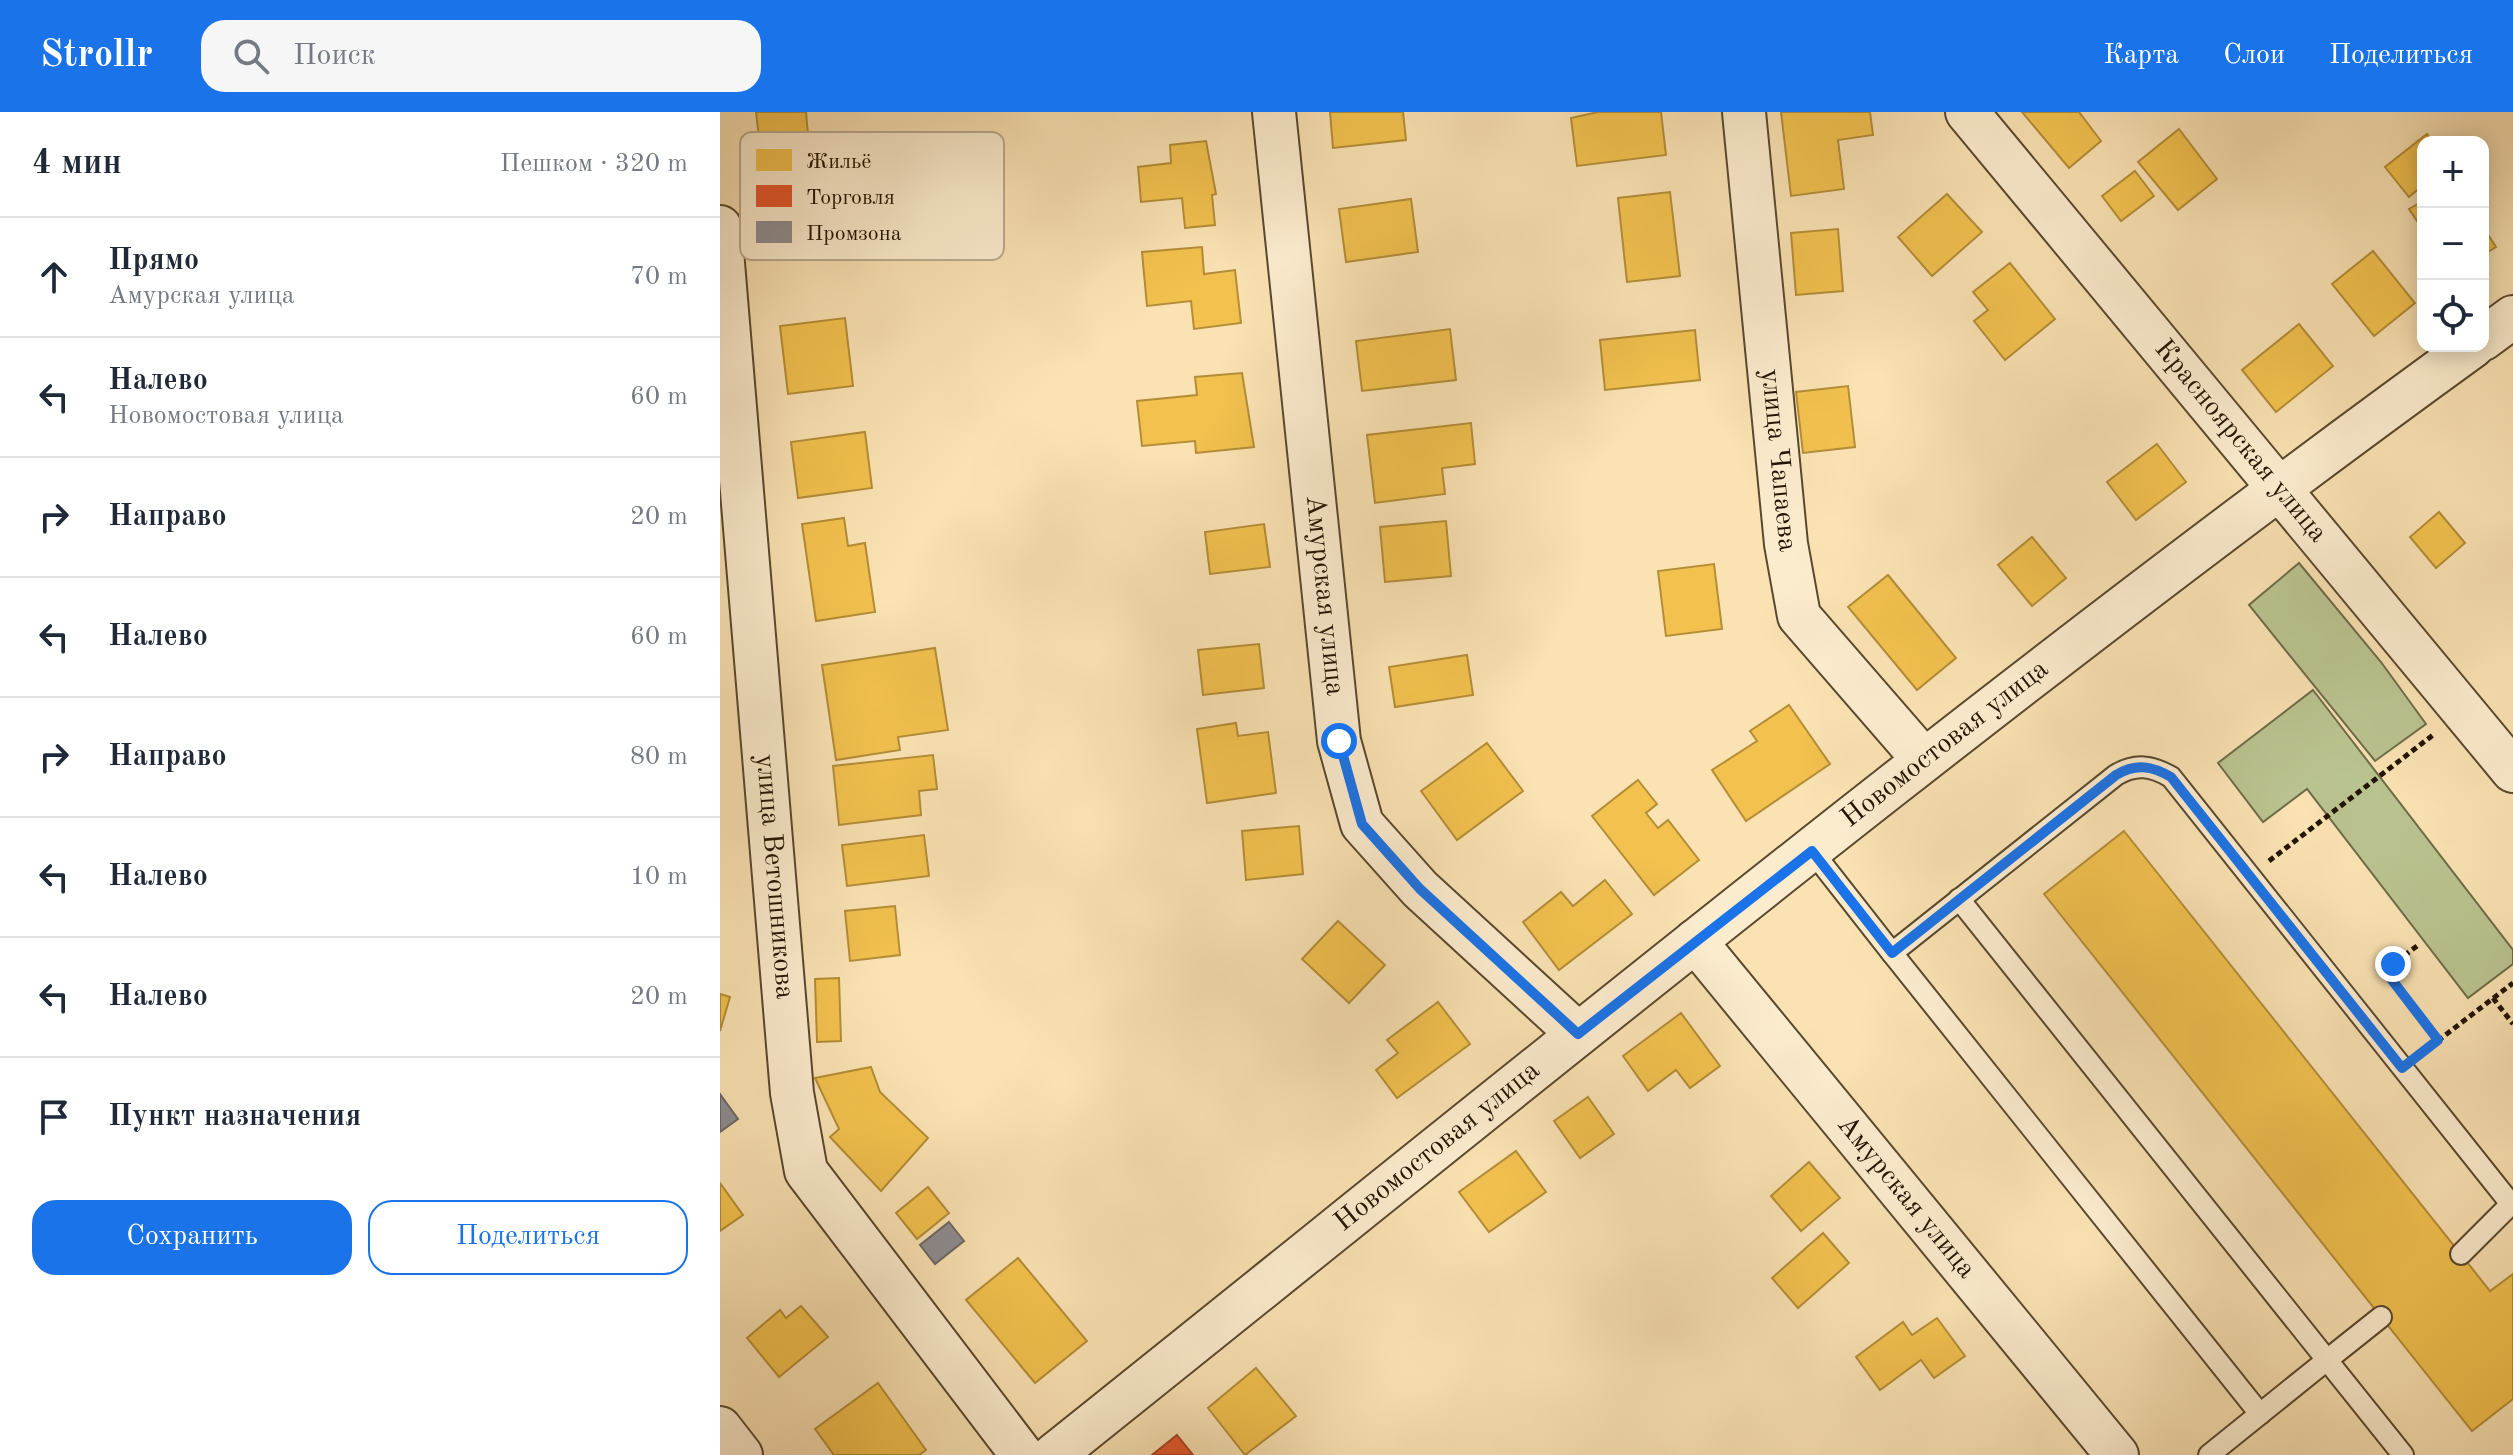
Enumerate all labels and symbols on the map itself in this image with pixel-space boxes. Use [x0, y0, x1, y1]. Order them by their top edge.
legend [740, 132, 1004, 260]
text: Жильё [806, 151, 871, 173]
text: Торговля [806, 187, 895, 209]
text: Промзона [806, 223, 902, 245]
street label: Красноярская улица [2148, 335, 2332, 548]
street label: улица Чапаева [1755, 368, 1801, 554]
street label: Амурская улица [1300, 494, 1348, 697]
street label: Новомостовая улица [1837, 655, 2054, 833]
route start [1321, 723, 1357, 759]
street label: улица Ветошникова [750, 753, 798, 1001]
route end [2375, 946, 2411, 982]
street label: Новомостовая улица [1330, 1056, 1546, 1237]
street label: Амурская улица [1831, 1111, 1980, 1284]

